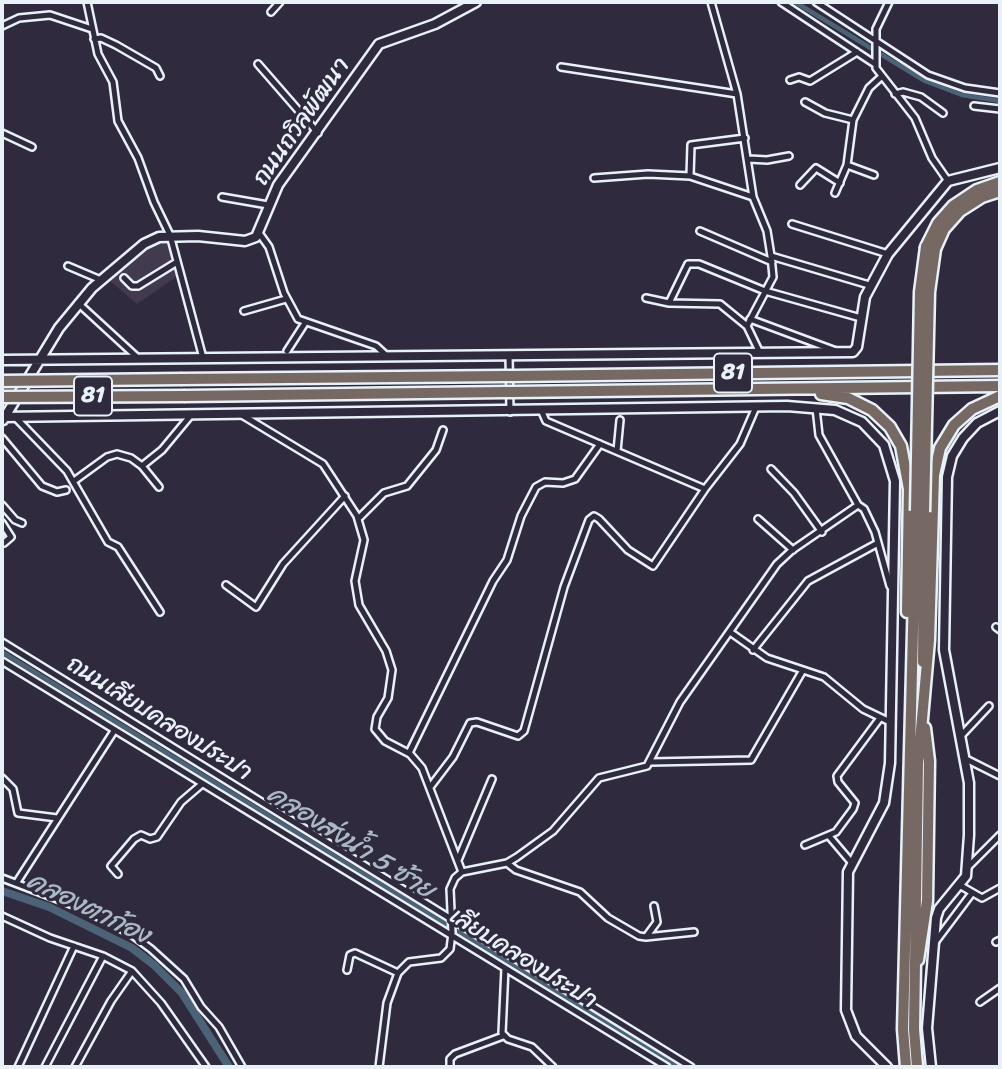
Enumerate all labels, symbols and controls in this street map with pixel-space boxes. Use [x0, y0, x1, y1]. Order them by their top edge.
street label: ถนนถวิลพัฒนา [247, 52, 357, 192]
road number: 81 [714, 354, 752, 392]
road number: 81 [74, 376, 112, 416]
street label: ถนนเลียบคลองประปา [61, 650, 257, 788]
water label: คลองส่งน้ำ 5 ซ้าย [261, 779, 439, 907]
water label: คลองตาก้อง [22, 866, 154, 952]
street label: เลียบคลองประปา [444, 902, 602, 1016]

